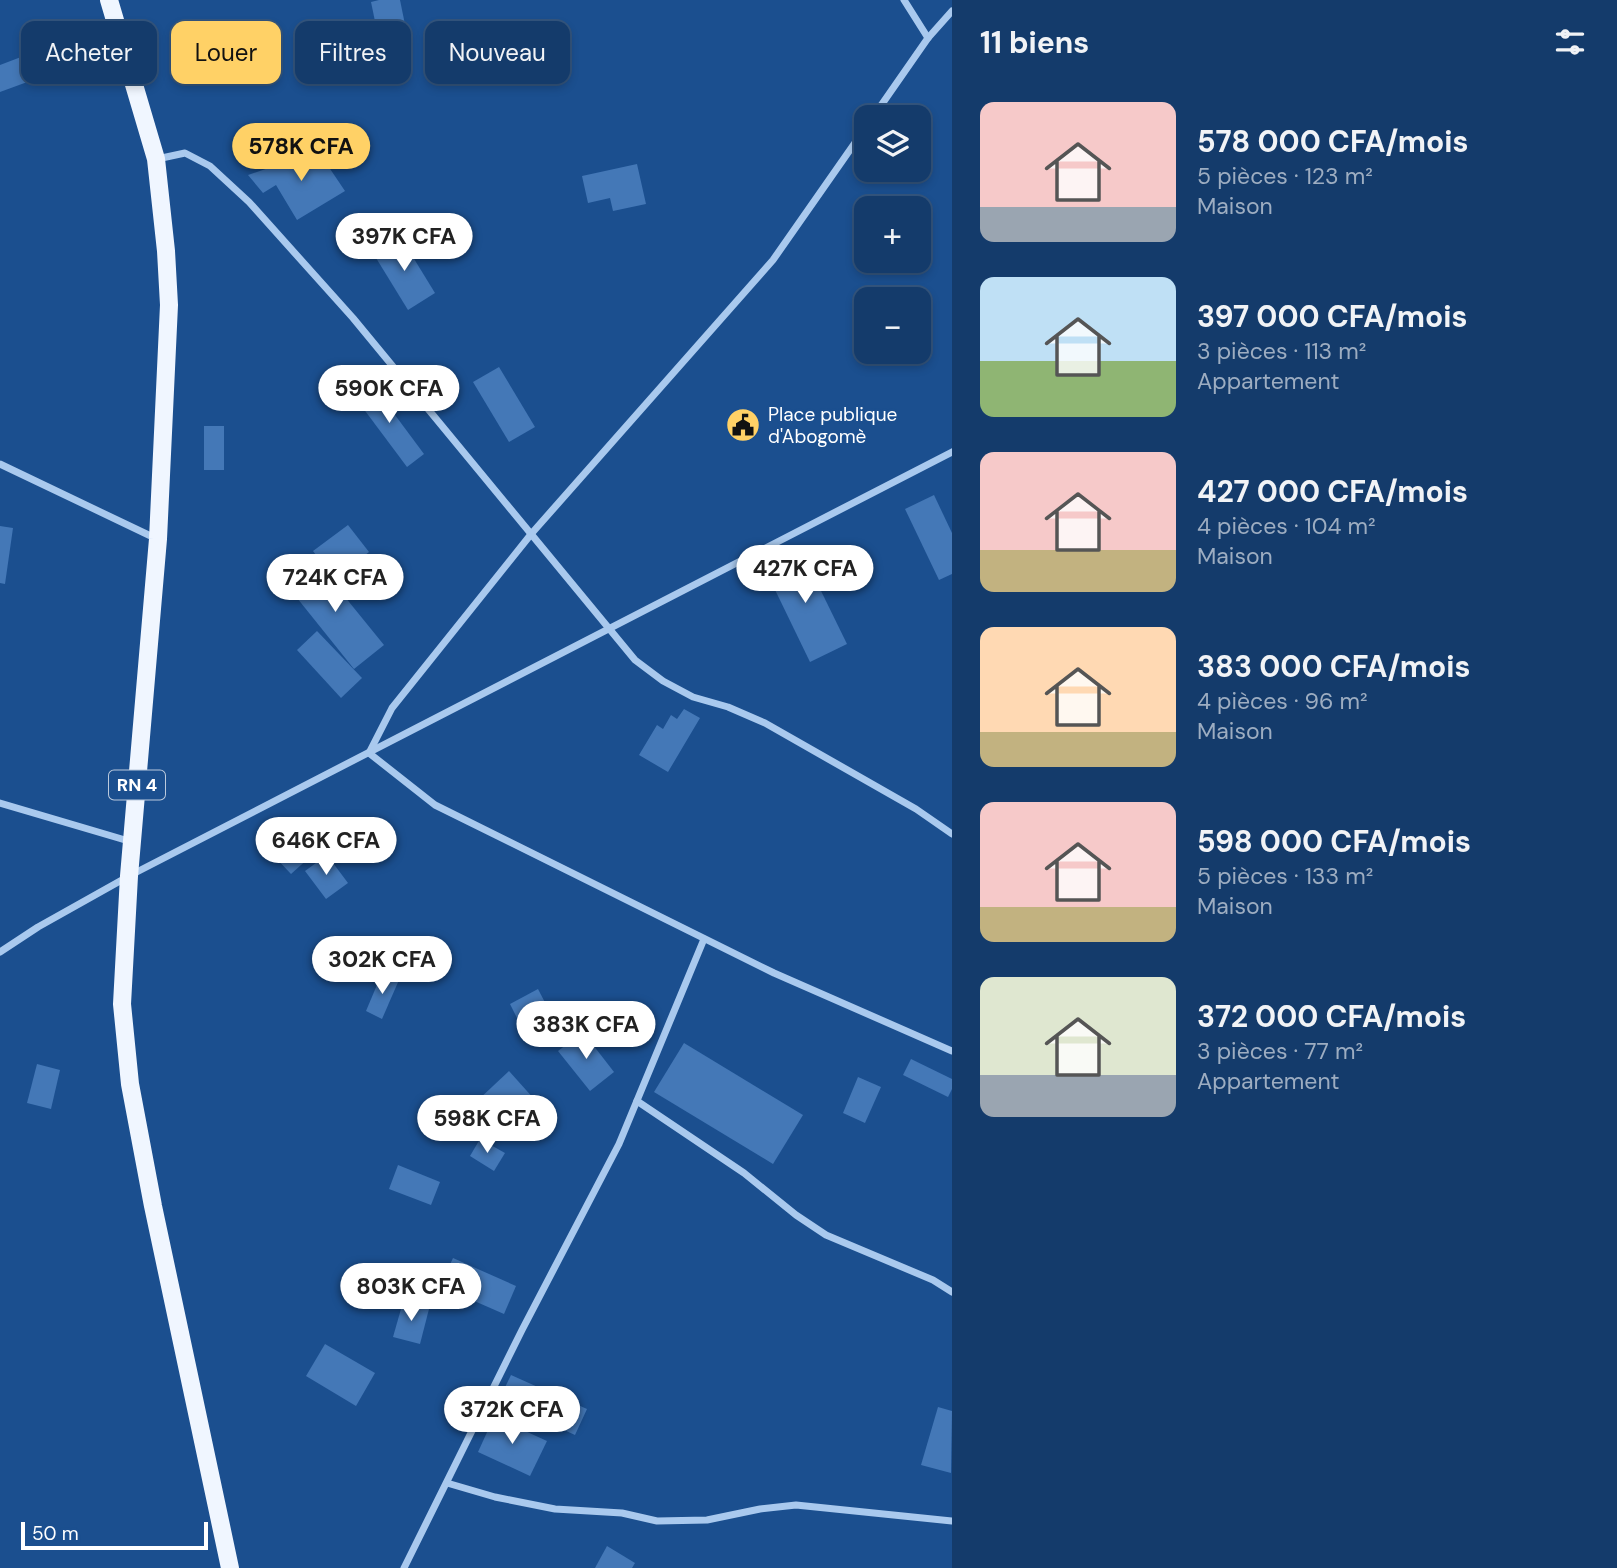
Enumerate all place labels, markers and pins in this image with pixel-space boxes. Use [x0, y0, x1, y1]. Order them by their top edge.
pin: 578K CFA [229, 124, 373, 183]
pin: 397K CFA [332, 214, 476, 273]
pin: 590K CFA [317, 366, 461, 425]
place label: Place publique d'Abogomè [768, 402, 897, 449]
public building icon: Place publique d'Abogomè [724, 406, 762, 444]
pin: 427K CFA [733, 546, 877, 605]
pin: 724K CFA [263, 554, 407, 614]
pin: 646K CFA [254, 818, 398, 877]
pin: 302K CFA [310, 936, 454, 996]
pin: 383K CFA [514, 1002, 658, 1061]
pin: 598K CFA [415, 1096, 559, 1155]
pin: 803K CFA [339, 1264, 483, 1323]
pin: 372K CFA [440, 1386, 584, 1446]

